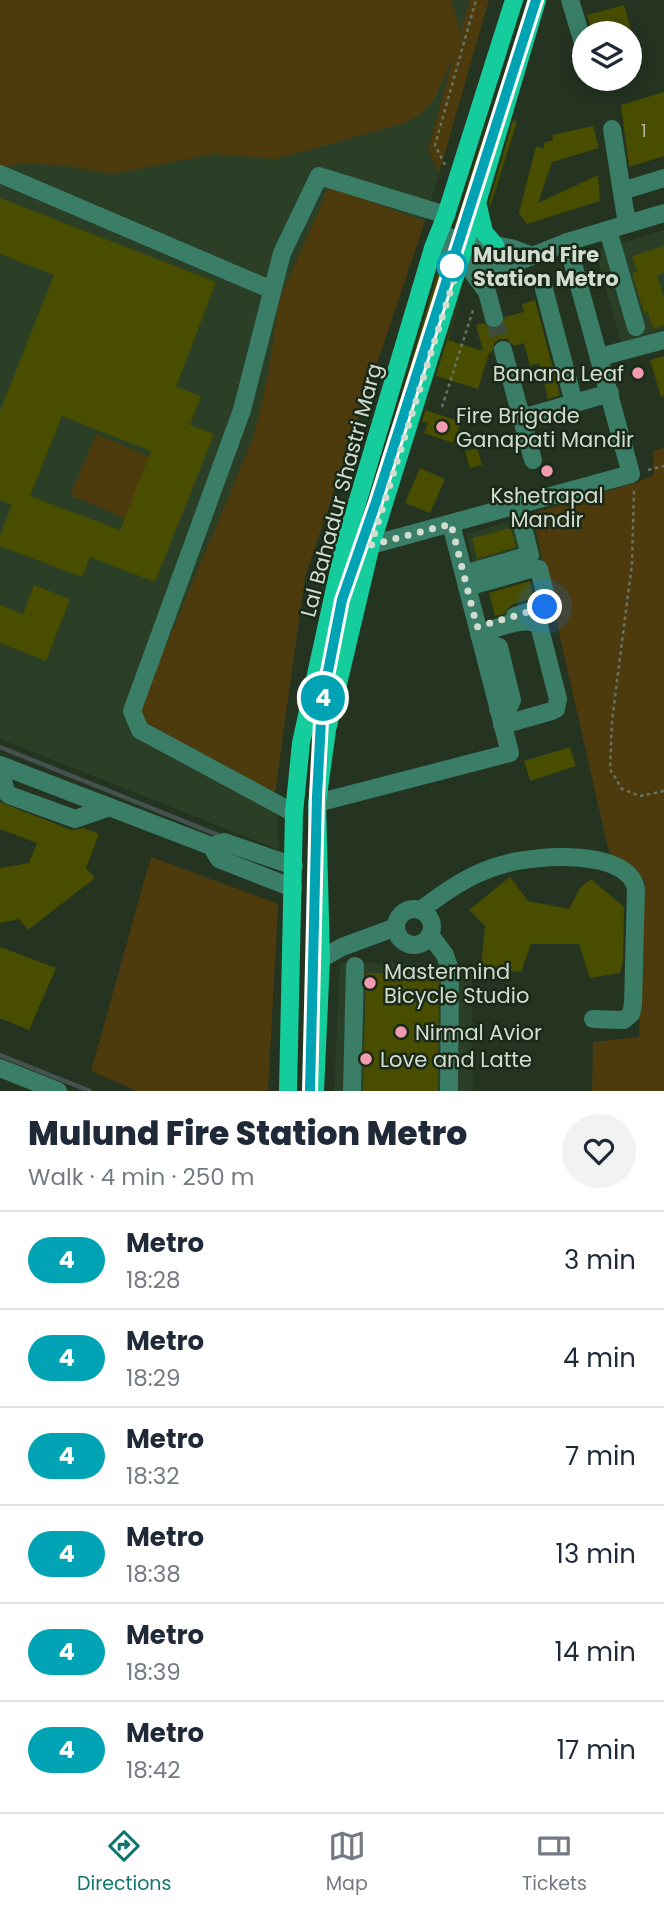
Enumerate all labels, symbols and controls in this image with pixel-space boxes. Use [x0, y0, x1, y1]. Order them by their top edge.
map controls [572, 21, 642, 91]
button: layers [572, 21, 642, 91]
house number: 1 [641, 118, 647, 143]
place label: Mulund Fire Station Metro [473, 240, 619, 293]
marker: Mulund Fire Station Metro [437, 251, 467, 281]
place label: Banana Leaf [493, 359, 624, 388]
street label: Lal Bahadur Shastri Marg [293, 360, 389, 620]
marker: Banana Leaf [630, 365, 646, 381]
place label: Fire Brigade Ganapati Mandir [456, 401, 634, 454]
marker: Fire Brigade Ganapati Mandir [434, 419, 450, 435]
marker: Kshetrapal Mandir [539, 463, 555, 479]
place label: Kshetrapal Mandir [490, 481, 604, 534]
your location [527, 589, 562, 624]
line badge: 4 [300, 675, 346, 721]
text: 4 [315, 681, 331, 714]
place label: Mastermind Bicycle Studio [384, 957, 529, 1010]
marker: Mastermind Bicycle Studio [362, 975, 378, 991]
place label: Nirmal Avior [415, 1018, 542, 1047]
marker: Nirmal Avior [393, 1024, 409, 1040]
place label: Love and Latte [380, 1045, 532, 1074]
marker: Love and Latte [358, 1051, 374, 1067]
text: Mulund Fire Station Metro [28, 1110, 467, 1157]
button: heart [562, 1114, 636, 1188]
text: Walk · 4 min · 250 m [28, 1161, 254, 1193]
text: Metro [126, 1225, 204, 1261]
text: 3 min [564, 1242, 636, 1278]
text: 4 [58, 1243, 75, 1276]
text: 18:28 [126, 1264, 181, 1296]
text: Metro [126, 1323, 204, 1359]
text: 4 min [563, 1340, 636, 1376]
text: 4 [58, 1341, 75, 1374]
text: 18:29 [126, 1362, 181, 1394]
text: Metro [126, 1421, 204, 1457]
text: 7 min [565, 1438, 636, 1474]
text: 4 [58, 1439, 75, 1472]
text: 18:32 [126, 1460, 180, 1492]
text: Metro [126, 1519, 204, 1555]
text: 13 min [556, 1536, 636, 1572]
text: 4 [58, 1537, 75, 1570]
text: 18:38 [126, 1558, 181, 1590]
text: Metro [126, 1617, 204, 1653]
text: 14 min [555, 1634, 636, 1670]
text: 4 [58, 1635, 75, 1668]
text: 18:39 [126, 1656, 181, 1688]
text: Metro [126, 1715, 204, 1751]
text: 17 min [557, 1732, 636, 1768]
text: 4 [58, 1733, 75, 1766]
text: 18:42 [126, 1754, 180, 1786]
tab: Directions [77, 1827, 171, 1898]
tab: Map [326, 1827, 368, 1898]
tab: Tickets [522, 1827, 587, 1898]

